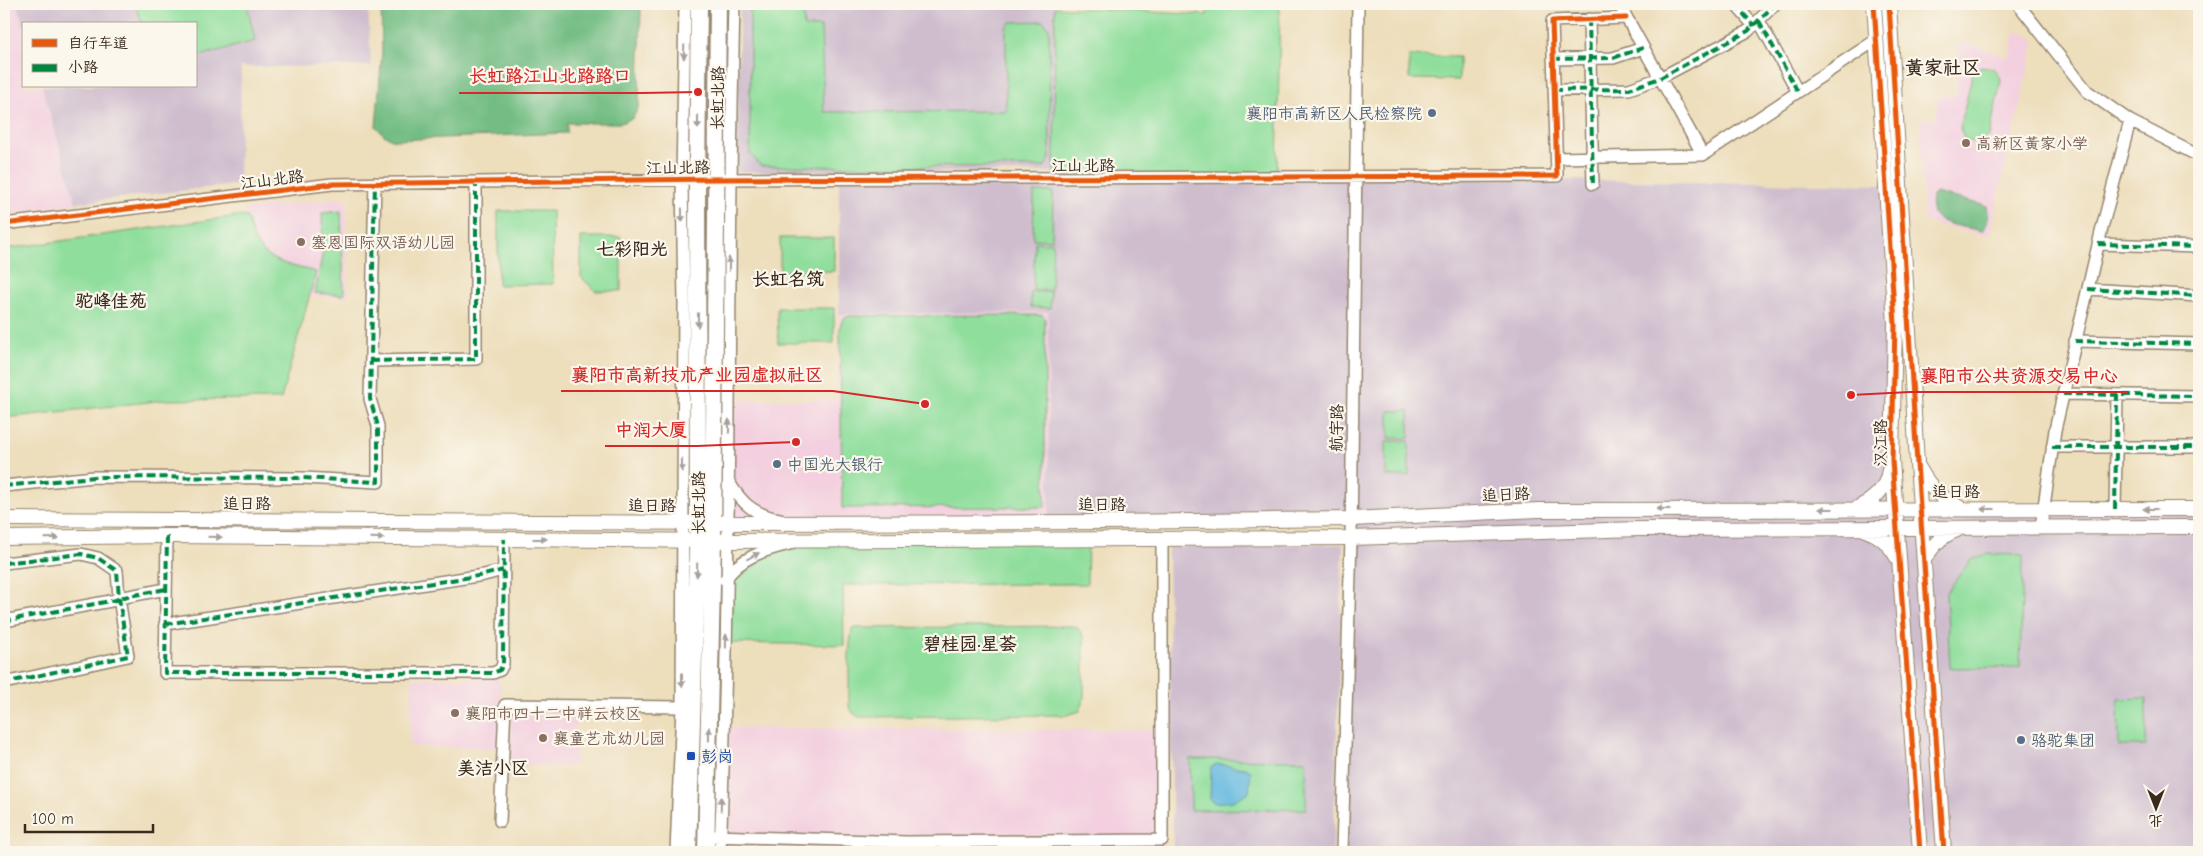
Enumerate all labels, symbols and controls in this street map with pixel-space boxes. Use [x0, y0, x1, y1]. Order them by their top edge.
legend [22, 22, 198, 88]
text: 自行车道 [68, 34, 128, 52]
one-way arrow [680, 45, 688, 61]
district label: 黄家社区 [1905, 57, 1981, 79]
text: 小路 [68, 58, 98, 76]
callout: 长虹路江山北路路口 [459, 60, 641, 93]
text: 长虹路江山北路路口 [469, 66, 631, 87]
street label: 长虹北路 [708, 66, 728, 130]
place label: 襄阳市高新区人民检察院 [1246, 105, 1422, 123]
marker: 襄阳市高新区人民检察院 [1426, 107, 1438, 119]
one-way arrow [694, 115, 702, 131]
place label: 高新区黄家小学 [1976, 135, 2088, 153]
marker: 高新区黄家小学 [1960, 137, 1972, 149]
street label: 江山北路 [1051, 157, 1115, 175]
street label: 江山北路 [646, 158, 710, 178]
street label: 江山北路 [239, 167, 305, 193]
one-way arrow [679, 207, 687, 223]
place label: 塞恩国际双语幼儿园 [311, 234, 455, 252]
marker: 塞恩国际双语幼儿园 [295, 236, 307, 248]
district label: 七彩阳光 [596, 239, 668, 260]
one-way arrow [725, 255, 733, 271]
district label: 长虹名筑 [752, 269, 824, 290]
district label: 驼峰佳苑 [75, 291, 147, 312]
one-way arrow [694, 312, 702, 328]
callout: 襄阳市高新技术产业园虚拟社区 [561, 358, 833, 391]
callout: 襄阳市公共资源交易中心 [1910, 359, 2128, 392]
text: 襄阳市高新技术产业园虚拟社区 [571, 365, 823, 386]
text: 襄阳市公共资源交易中心 [1920, 366, 2118, 387]
street label: 航宇路 [1328, 404, 1346, 452]
callout: 中润大厦 [605, 413, 697, 446]
one-way arrow [725, 418, 733, 434]
street label: 汉江路 [1872, 419, 1890, 467]
text: 中润大厦 [615, 420, 687, 441]
place label: 中国光大银行 [787, 456, 883, 474]
one-way arrow [678, 457, 686, 473]
marker: 中国光大银行 [771, 458, 783, 470]
street label: 长虹北路 [690, 471, 708, 535]
street label: 追日路 [1932, 483, 1980, 501]
street label: 追日路 [1482, 485, 1530, 505]
street label: 追日路 [223, 495, 271, 513]
street label: 追日路 [1078, 496, 1126, 514]
street label: 追日路 [628, 497, 676, 515]
one-way arrow [1655, 505, 1671, 513]
one-way arrow [1817, 505, 1833, 513]
one-way arrow [1980, 505, 1996, 513]
one-way arrow [2142, 505, 2158, 513]
one-way arrow [207, 533, 223, 541]
one-way arrow [45, 534, 61, 542]
one-way arrow [370, 534, 386, 542]
one-way arrow [532, 535, 548, 543]
one-way arrow [746, 552, 760, 560]
one-way arrow [693, 562, 701, 578]
one-way arrow [722, 633, 730, 649]
district label: 碧桂园·星荟 [923, 634, 1017, 655]
one-way arrow [678, 672, 686, 688]
place label: 襄阳市四十二中祥云校区 [465, 705, 641, 723]
marker: 襄阳市四十二中祥云校区 [449, 707, 461, 719]
one-way arrow [705, 725, 713, 741]
place label: 襄童艺术幼儿园 [553, 730, 665, 748]
marker: 襄童艺术幼儿园 [537, 732, 549, 744]
place label: 骆驼集团 [2031, 732, 2095, 750]
marker: 骆驼集团 [2015, 734, 2027, 746]
place label: 彭岗 [701, 748, 733, 766]
marker: 彭岗 [685, 750, 697, 762]
district label: 美洁小区 [457, 758, 529, 779]
north arrow [2130, 784, 2180, 834]
one-way arrow [718, 795, 726, 811]
scale bar [25, 801, 152, 833]
text: 100 m [32, 810, 74, 828]
text: 北 [2149, 812, 2163, 829]

